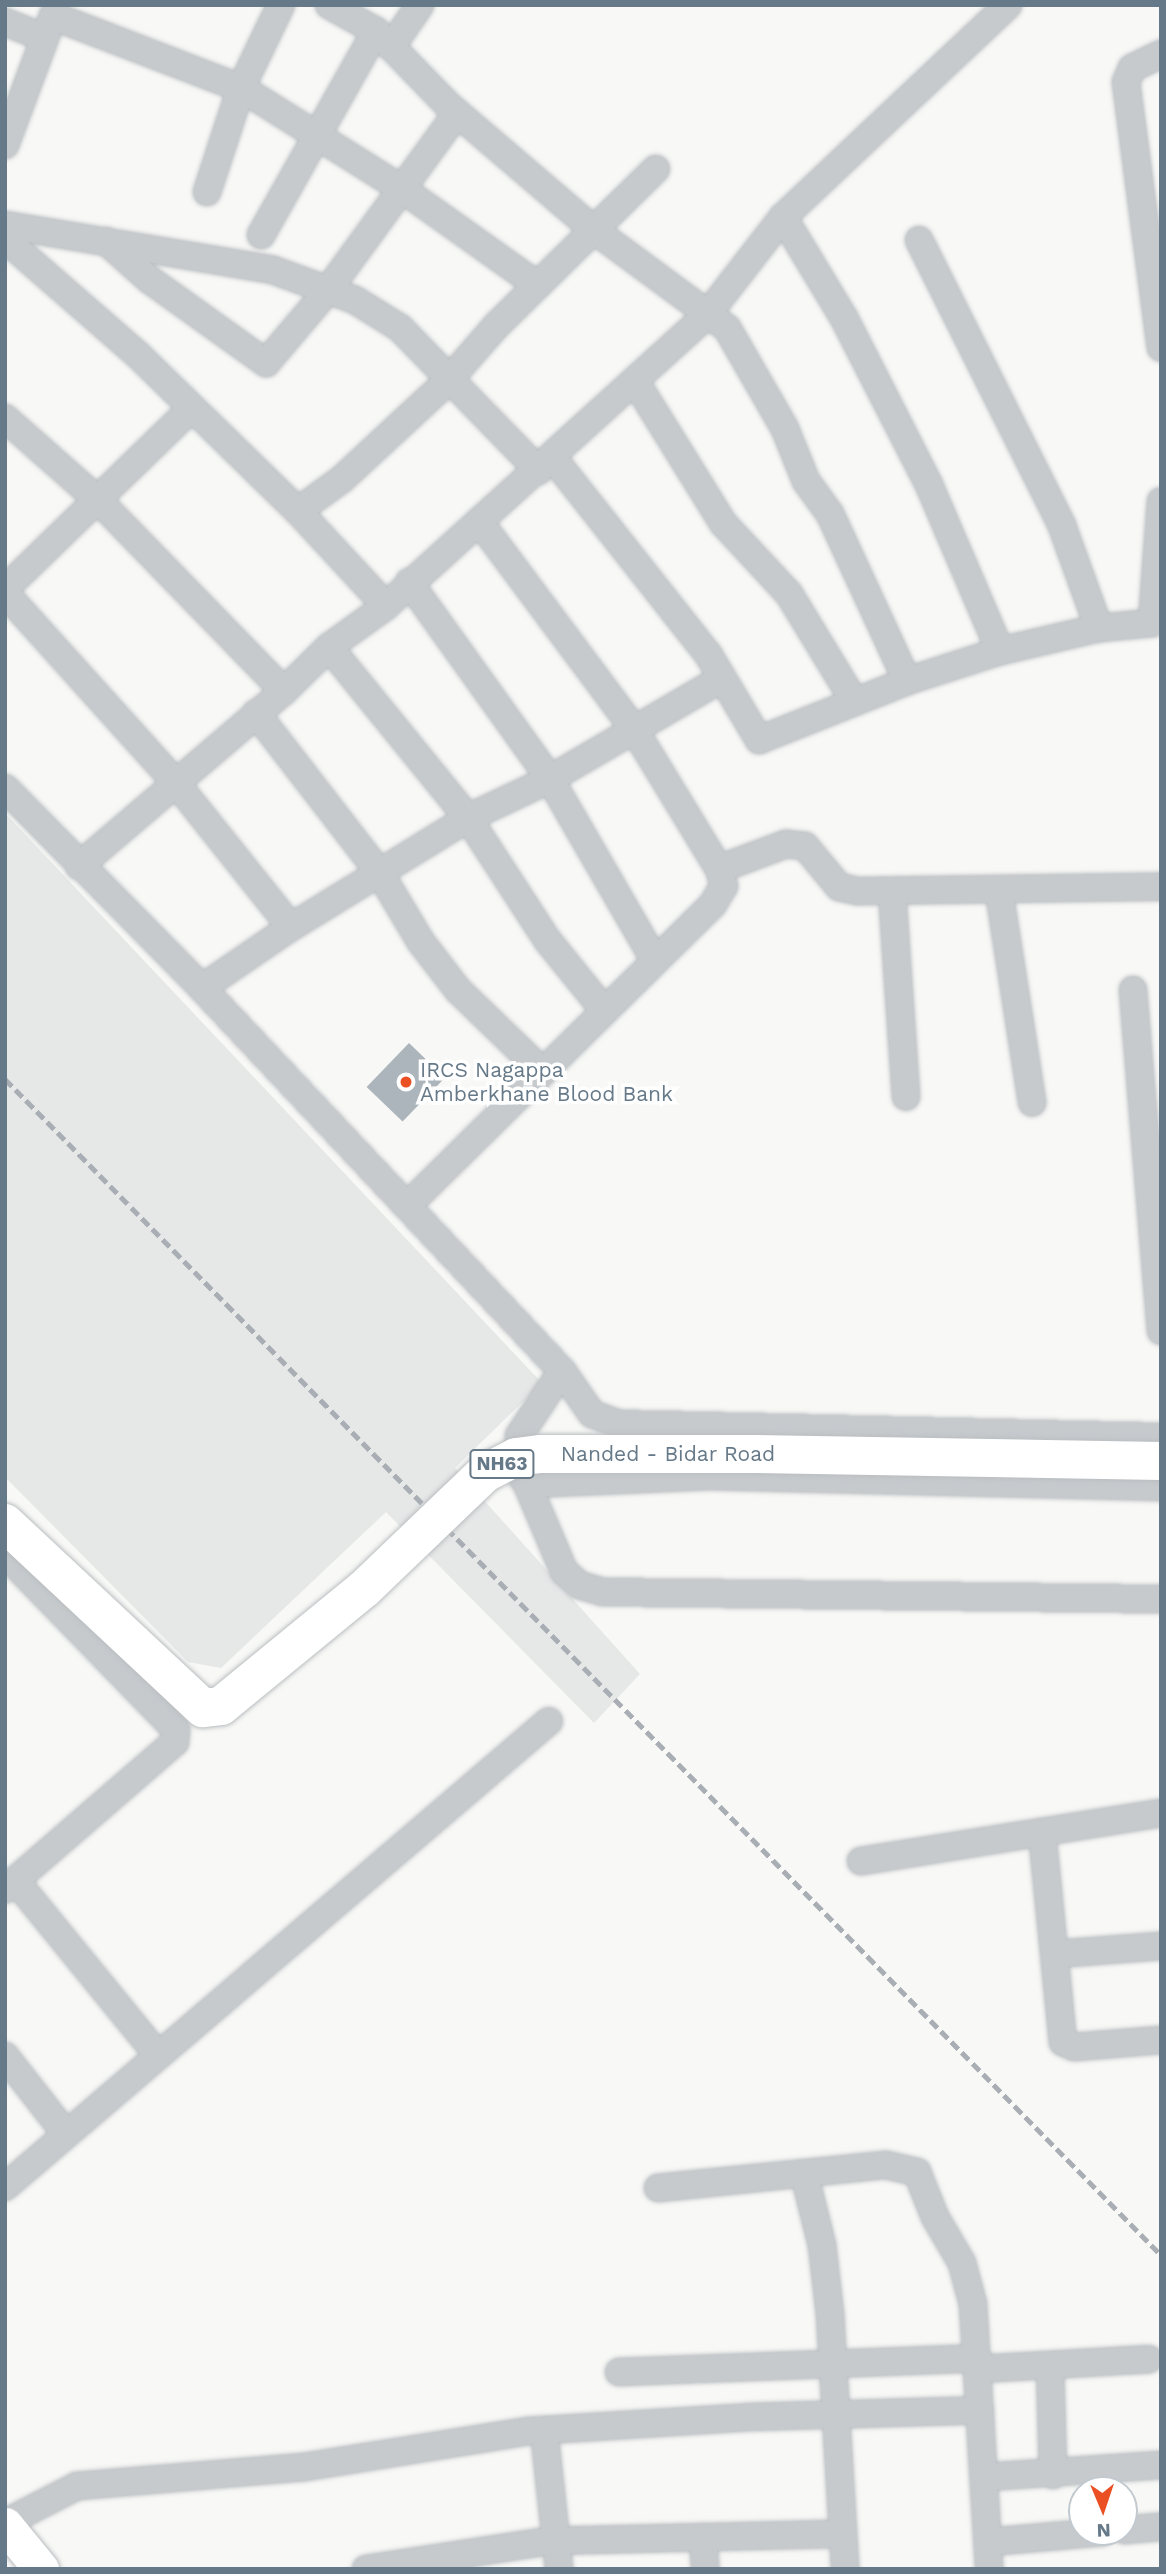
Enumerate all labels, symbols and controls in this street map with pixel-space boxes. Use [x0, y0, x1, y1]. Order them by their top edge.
place label: IRCS Nagappa Amberkhane Blood Bank [420, 1057, 673, 1107]
marker: IRCS Nagappa Amberkhane Blood Bank [398, 1074, 414, 1090]
street label: Nanded - Bidar Road [561, 1441, 775, 1467]
road number: NH63 [469, 1448, 535, 1480]
north arrow [1068, 2476, 1138, 2546]
text: N [1096, 2519, 1111, 2542]

